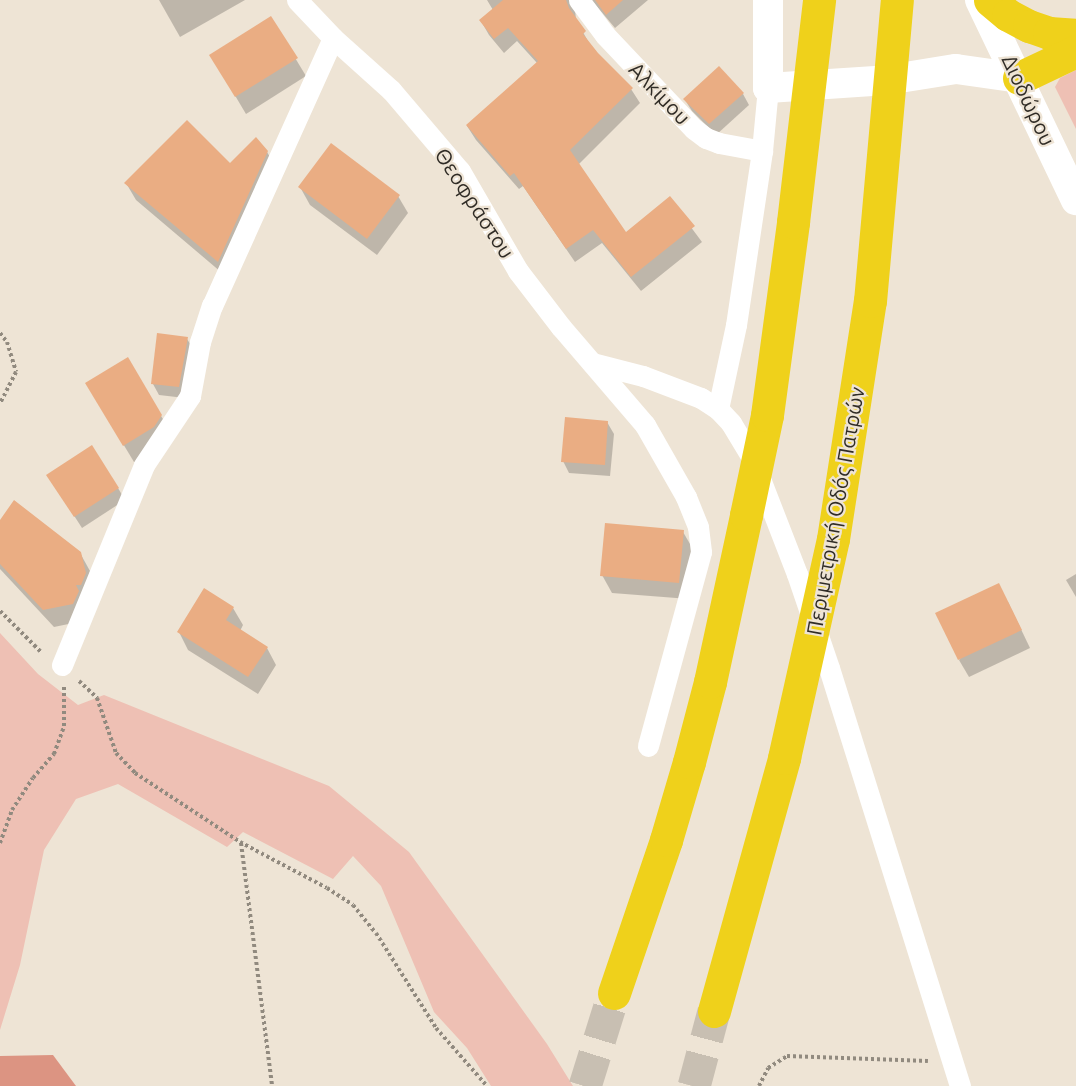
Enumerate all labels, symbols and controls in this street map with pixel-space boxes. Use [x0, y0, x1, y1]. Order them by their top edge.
street label: Διοδώρου [997, 50, 1061, 150]
street label: Αλκίμου [624, 56, 696, 130]
street label: Θεοφράστου [430, 143, 520, 263]
street label: Περιμετρική Οδός Πατρών [801, 385, 869, 637]

